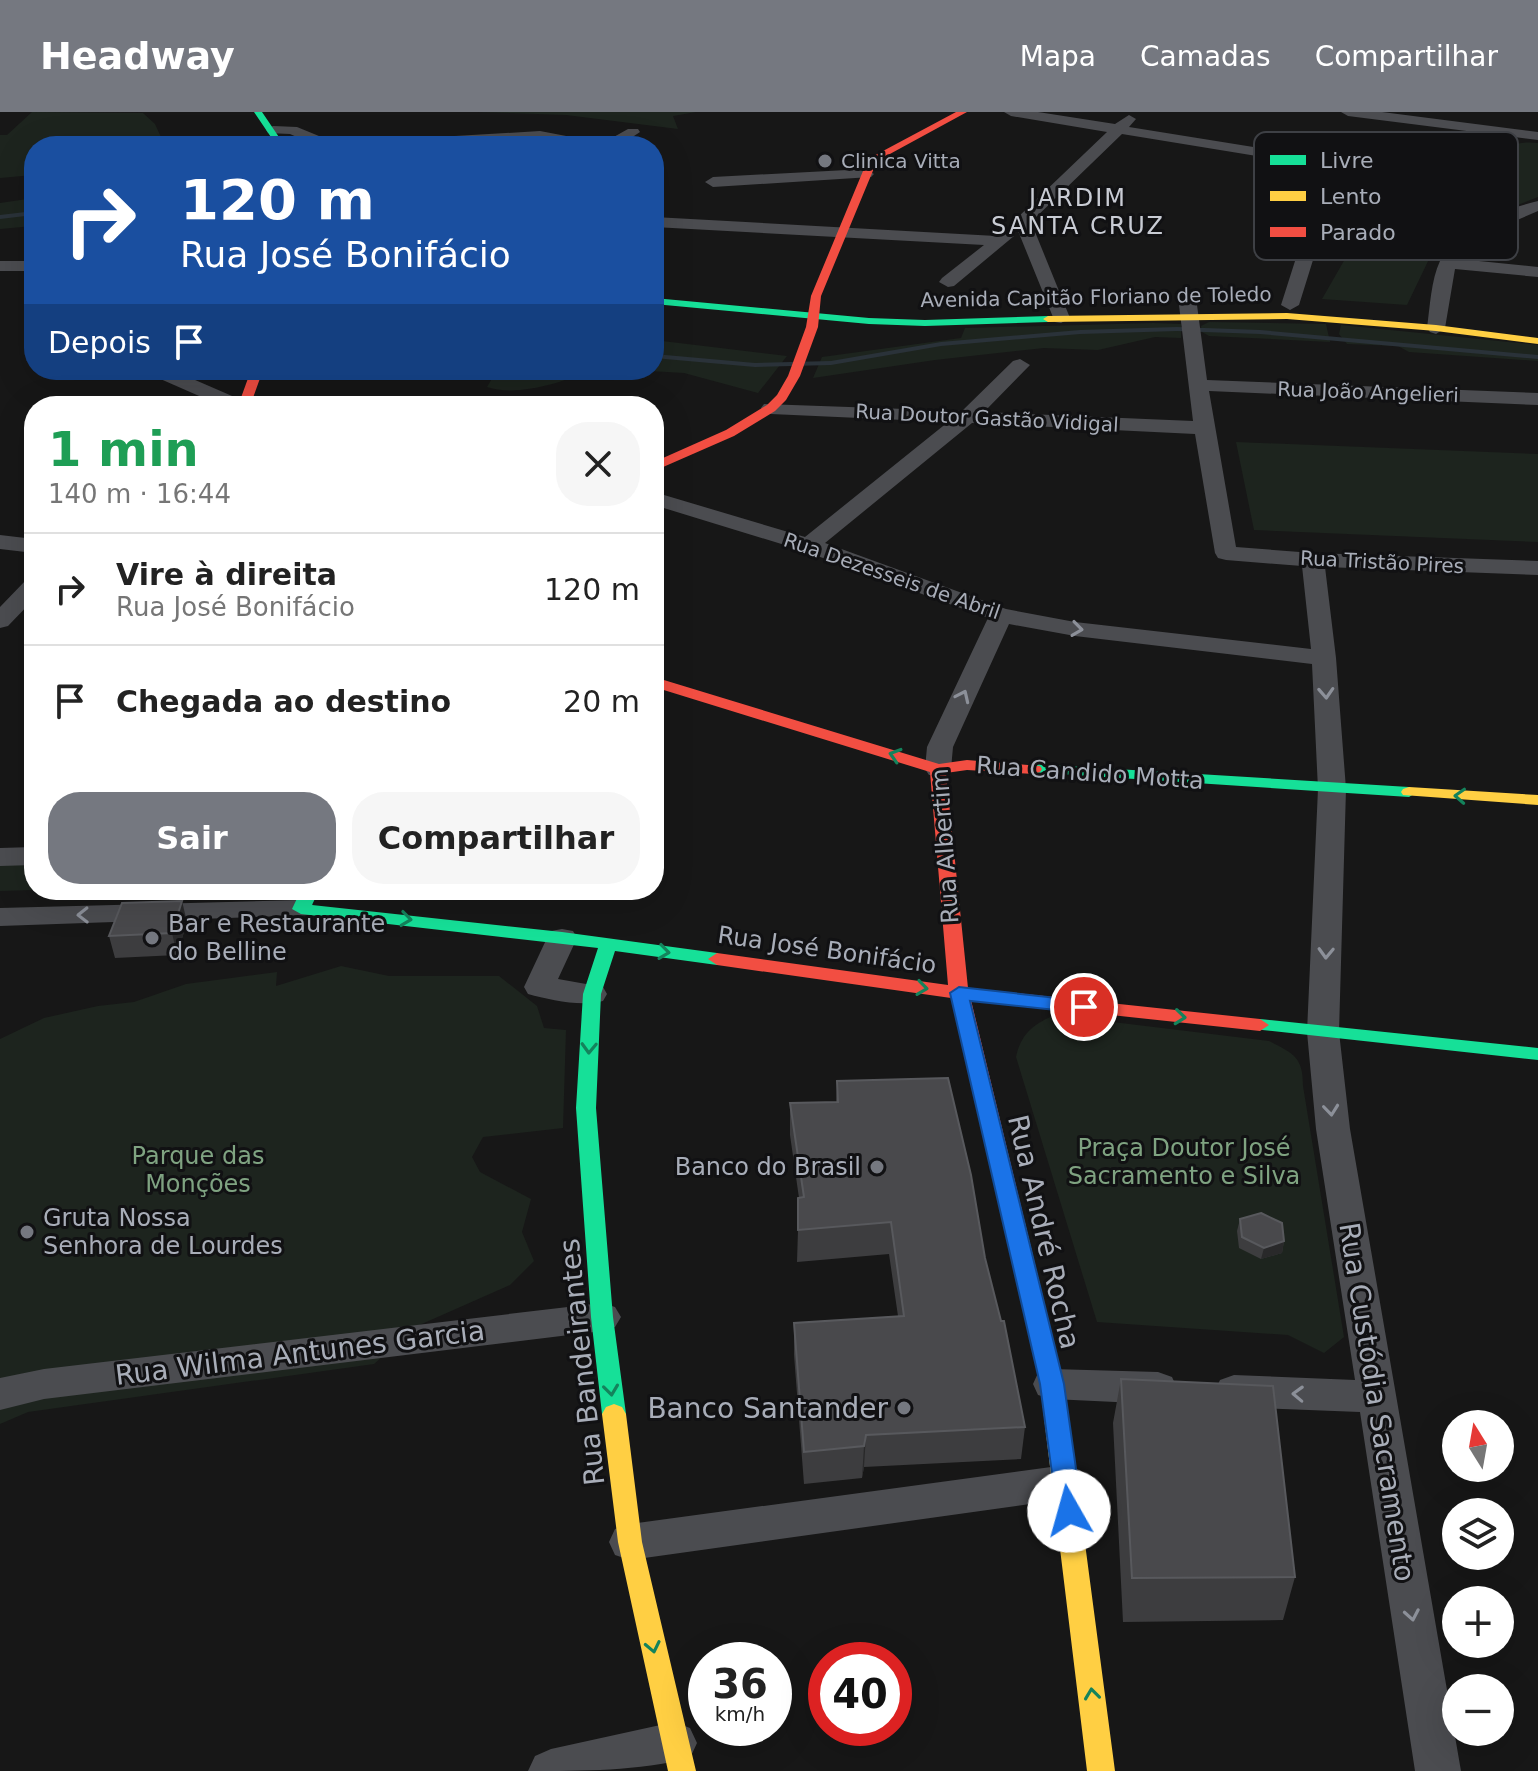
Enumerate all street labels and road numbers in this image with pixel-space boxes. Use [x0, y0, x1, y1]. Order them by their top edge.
street label: Avenida Capitão Floriano de Toledo [920, 282, 1272, 312]
street label: Rua João Angelieri [1277, 377, 1459, 407]
street label: Rua Doutor Gastão Vidigal [855, 399, 1119, 437]
street label: Rua Dezesseis de Abril [781, 528, 1003, 624]
street label: Rua Tristão Pires [1299, 546, 1465, 578]
street label: Rua Candido Motta [975, 751, 1205, 795]
street label: Rua Albertim [926, 767, 964, 925]
street label: Rua José Bonifácio [716, 921, 938, 979]
street label: Rua André Rocha [1001, 1112, 1087, 1352]
street label: Rua Custódia Sacramento [1332, 1220, 1422, 1584]
street label: Rua Bandeirantes [553, 1237, 611, 1487]
street label: Rua Wilma Antunes Garcia [113, 1314, 487, 1392]

